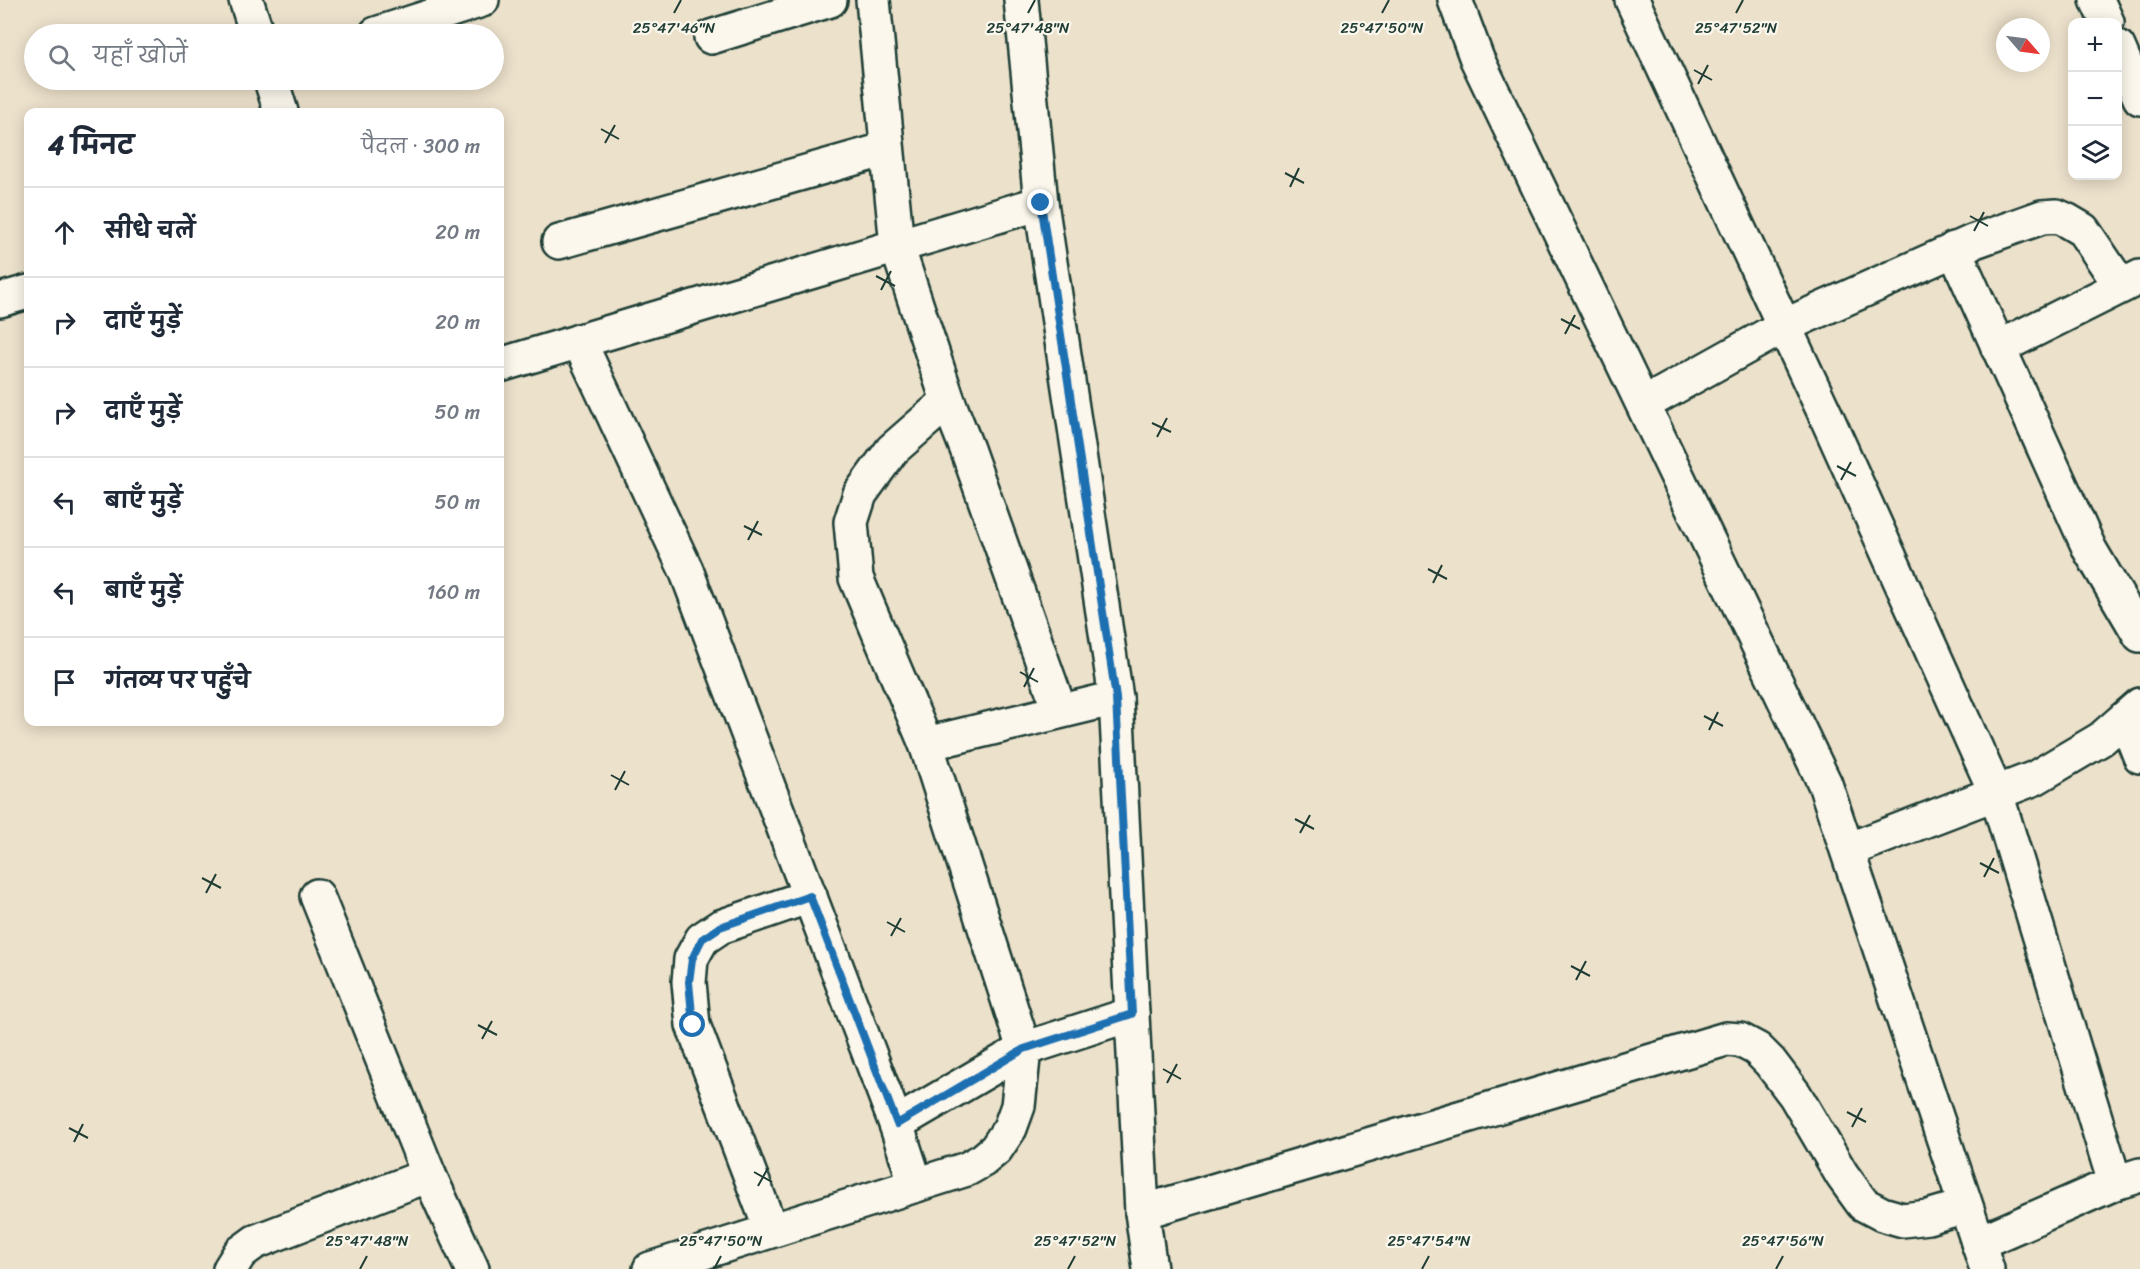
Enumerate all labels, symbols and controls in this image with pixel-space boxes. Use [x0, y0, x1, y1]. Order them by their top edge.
text: 25°47'46"N [633, 15, 716, 41]
text: 25°47'48"N [987, 15, 1070, 41]
text: 25°47'50"N [1340, 15, 1424, 41]
text: 25°47'52"N [1695, 15, 1778, 41]
north arrow [1996, 18, 2050, 72]
map controls [2068, 18, 2122, 180]
button: + [2068, 18, 2122, 72]
search box [24, 24, 504, 90]
text: यहाँ खोजें [93, 36, 188, 75]
icon: search [45, 41, 78, 74]
button: − [2068, 72, 2122, 126]
text: 4 मिनट [48, 122, 134, 168]
button: layers [2068, 126, 2122, 180]
text: पैदल · 300 m [361, 129, 480, 164]
route end [1027, 189, 1053, 215]
text: सीधे चलें [105, 211, 195, 250]
text: 20 m [435, 215, 480, 250]
icon: ahead [48, 216, 81, 249]
text: दाएँ मुड़ें [105, 301, 182, 340]
text: 20 m [435, 305, 480, 340]
icon: right [48, 306, 81, 339]
text: दाएँ मुड़ें [105, 391, 182, 430]
text: 50 m [435, 395, 480, 430]
icon: right [48, 396, 81, 429]
text: बाएँ मुड़ें [105, 481, 182, 520]
text: 50 m [435, 485, 480, 520]
icon: left [48, 486, 81, 519]
text: बाएँ मुड़ें [105, 571, 182, 610]
text: 160 m [427, 575, 480, 610]
icon: left [48, 576, 81, 609]
text: गंतव्य पर पहुँचे [105, 661, 250, 700]
icon: arrive [48, 666, 81, 699]
route start [679, 1011, 705, 1037]
text: 25°47'48"N [326, 1228, 409, 1254]
text: 25°47'50"N [679, 1228, 763, 1254]
text: 25°47'52"N [1034, 1228, 1117, 1254]
text: 25°47'54"N [1388, 1228, 1471, 1254]
text: 25°47'56"N [1742, 1228, 1825, 1254]

